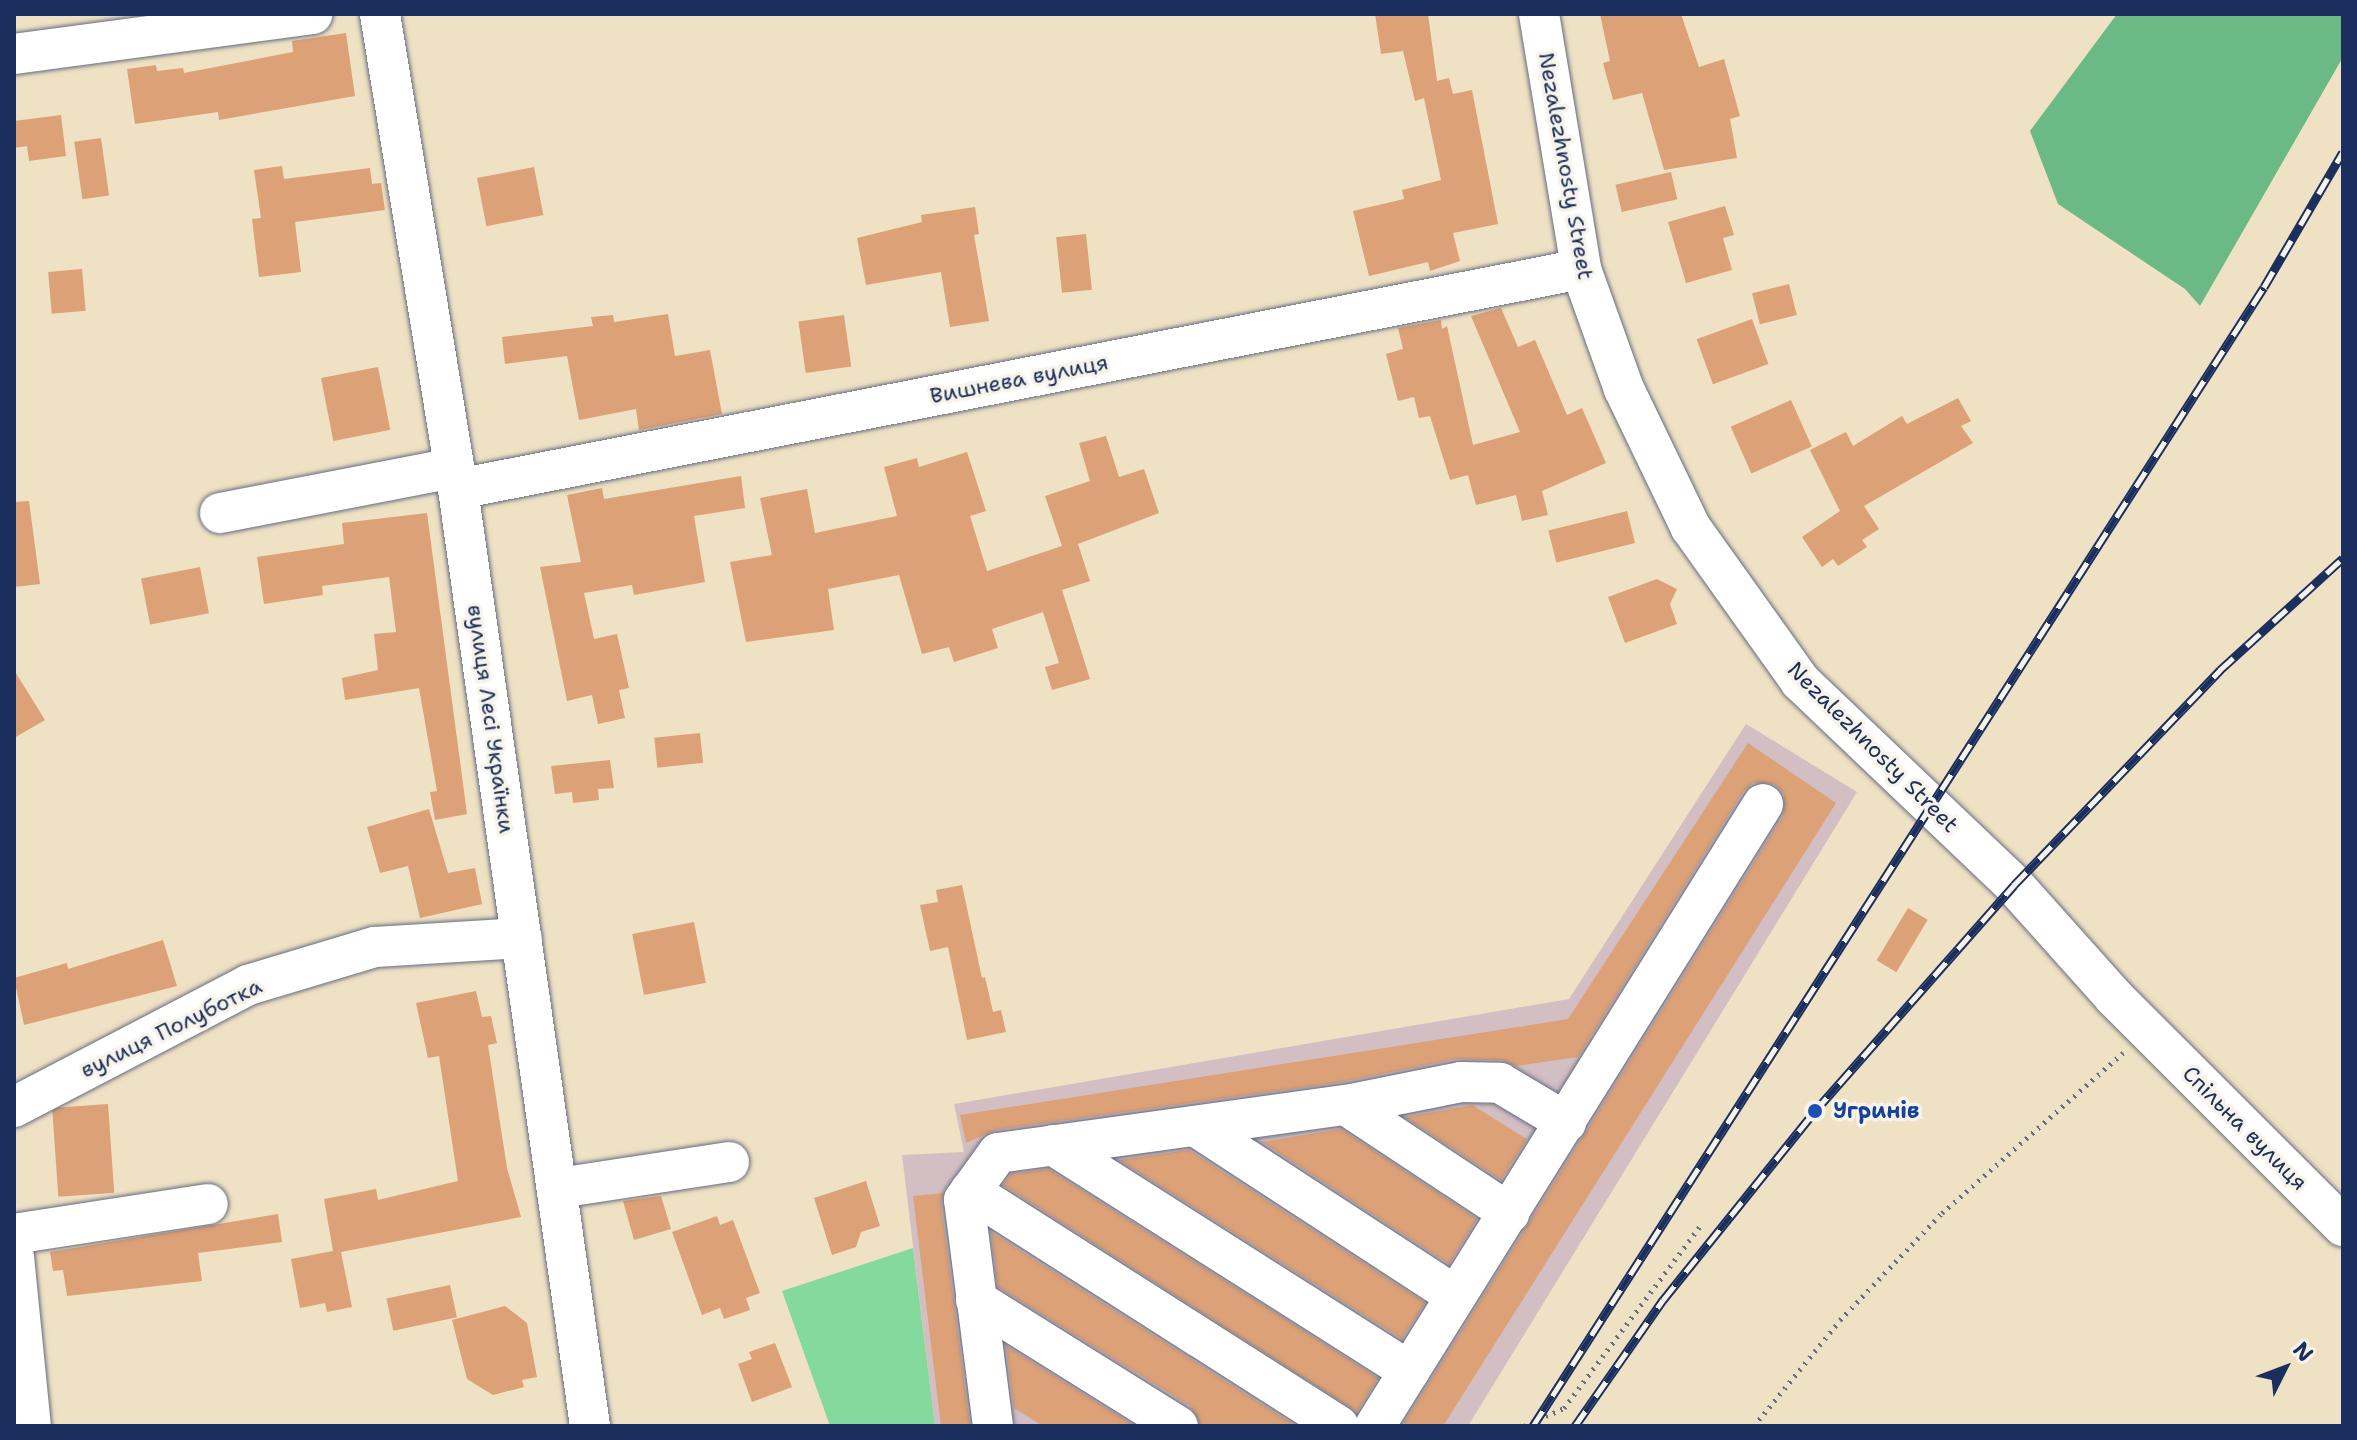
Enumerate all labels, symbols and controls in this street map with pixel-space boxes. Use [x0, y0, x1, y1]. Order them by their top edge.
street label: Nezalezhnosty Street [1533, 50, 1599, 282]
street label: Вишнева вулиця [928, 349, 1110, 409]
street label: вулиця Лесі Українки [462, 603, 520, 835]
street label: Nezalezhnosty Street [1782, 656, 1964, 838]
street label: вулиця Полуботка [76, 973, 266, 1083]
street label: Спільна вулиця [2177, 1060, 2313, 1196]
place label: Угринів [1833, 1098, 1919, 1124]
marker: Угринів [1804, 1100, 1826, 1122]
north arrow [2245, 1328, 2325, 1408]
text: N [2287, 1335, 2320, 1368]

